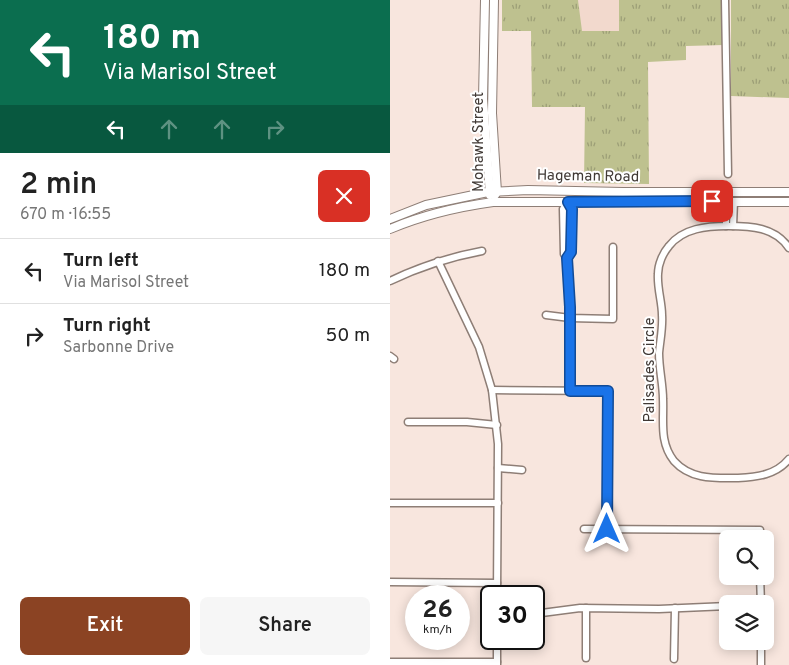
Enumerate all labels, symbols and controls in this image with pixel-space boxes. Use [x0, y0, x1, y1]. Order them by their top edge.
text: 180 m [103, 17, 201, 61]
icon: left [20, 20, 85, 85]
text: Via Marisol Street [103, 60, 276, 87]
street label: Mohawk Street [470, 92, 489, 192]
icon: left [102, 115, 130, 143]
icon: ahead [155, 115, 183, 143]
icon: ahead [208, 115, 236, 143]
icon: right [261, 115, 289, 143]
text: 2 min [20, 167, 97, 204]
street label: Hageman Road [537, 167, 639, 187]
button: close [318, 170, 370, 222]
pin [691, 180, 733, 222]
icon: arrive [698, 187, 726, 215]
text: 670 m · 16:55 [20, 205, 111, 225]
text: Turn left [63, 249, 139, 273]
icon: left [20, 257, 48, 285]
text: 180 m [319, 259, 370, 283]
text: Via Marisol Street [63, 273, 189, 293]
text: Turn right [63, 314, 151, 338]
street label: Palisades Circle [641, 317, 660, 423]
icon: right [20, 322, 48, 350]
text: 50 m [325, 324, 370, 348]
text: Sarbonne Drive [63, 338, 174, 358]
position arrow [580, 502, 632, 554]
map controls [719, 530, 774, 650]
button: search [719, 530, 774, 585]
speed limit sign: 30 [480, 585, 545, 650]
text: 26 [422, 595, 453, 627]
button: layers [719, 595, 774, 650]
button: Exit [20, 597, 190, 655]
button: Share [200, 597, 370, 655]
text: km/h [423, 622, 452, 638]

